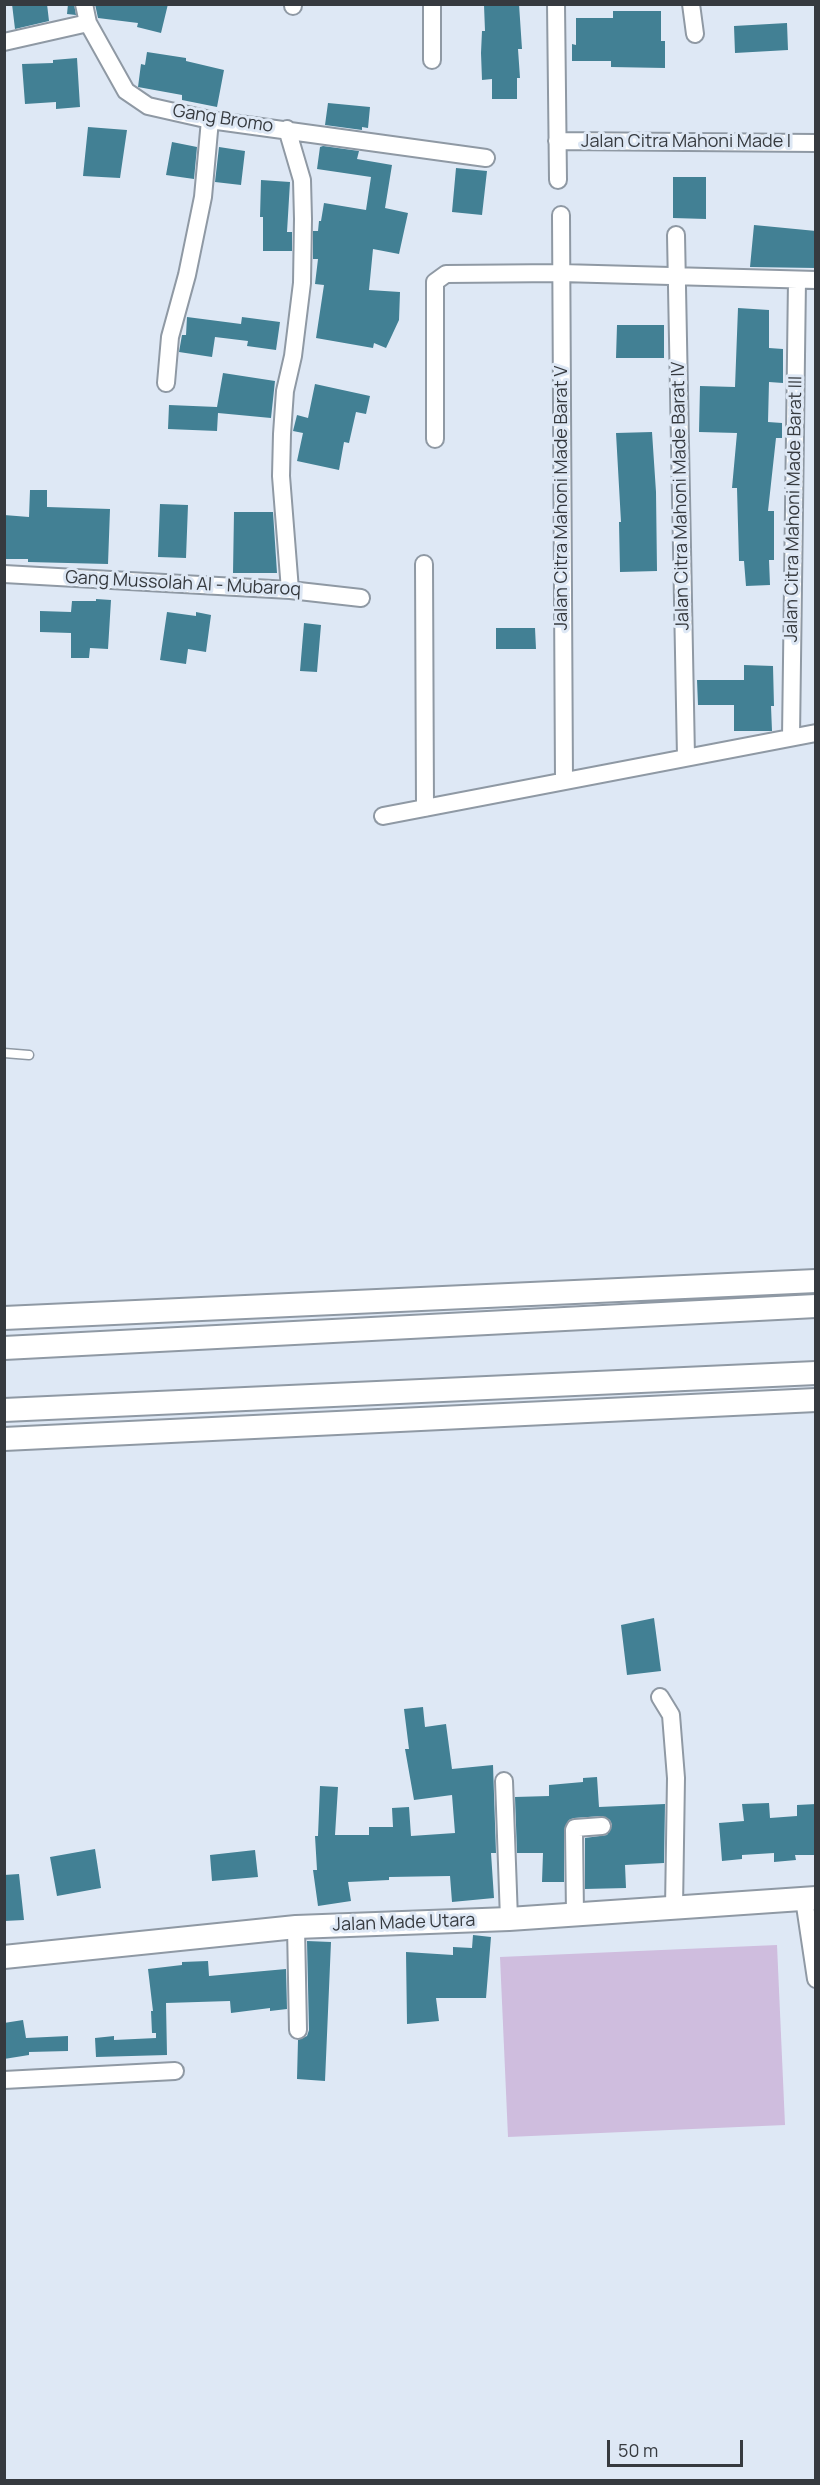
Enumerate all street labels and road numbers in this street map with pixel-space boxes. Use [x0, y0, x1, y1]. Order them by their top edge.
street label: Gang Bromo [171, 100, 275, 138]
street label: Jalan Citra Mahoni Made I [581, 131, 791, 153]
street label: Jalan Citra Mahoni Made Barat IV [668, 361, 694, 631]
street label: Jalan Citra Mahoni Made Barat V [551, 366, 573, 630]
street label: Jalan Citra Mahoni Made Barat III [781, 376, 807, 642]
street label: Gang Mussolah Al - Mubaroq [65, 567, 301, 601]
street label: Jalan Made Utara [332, 1910, 476, 1936]

